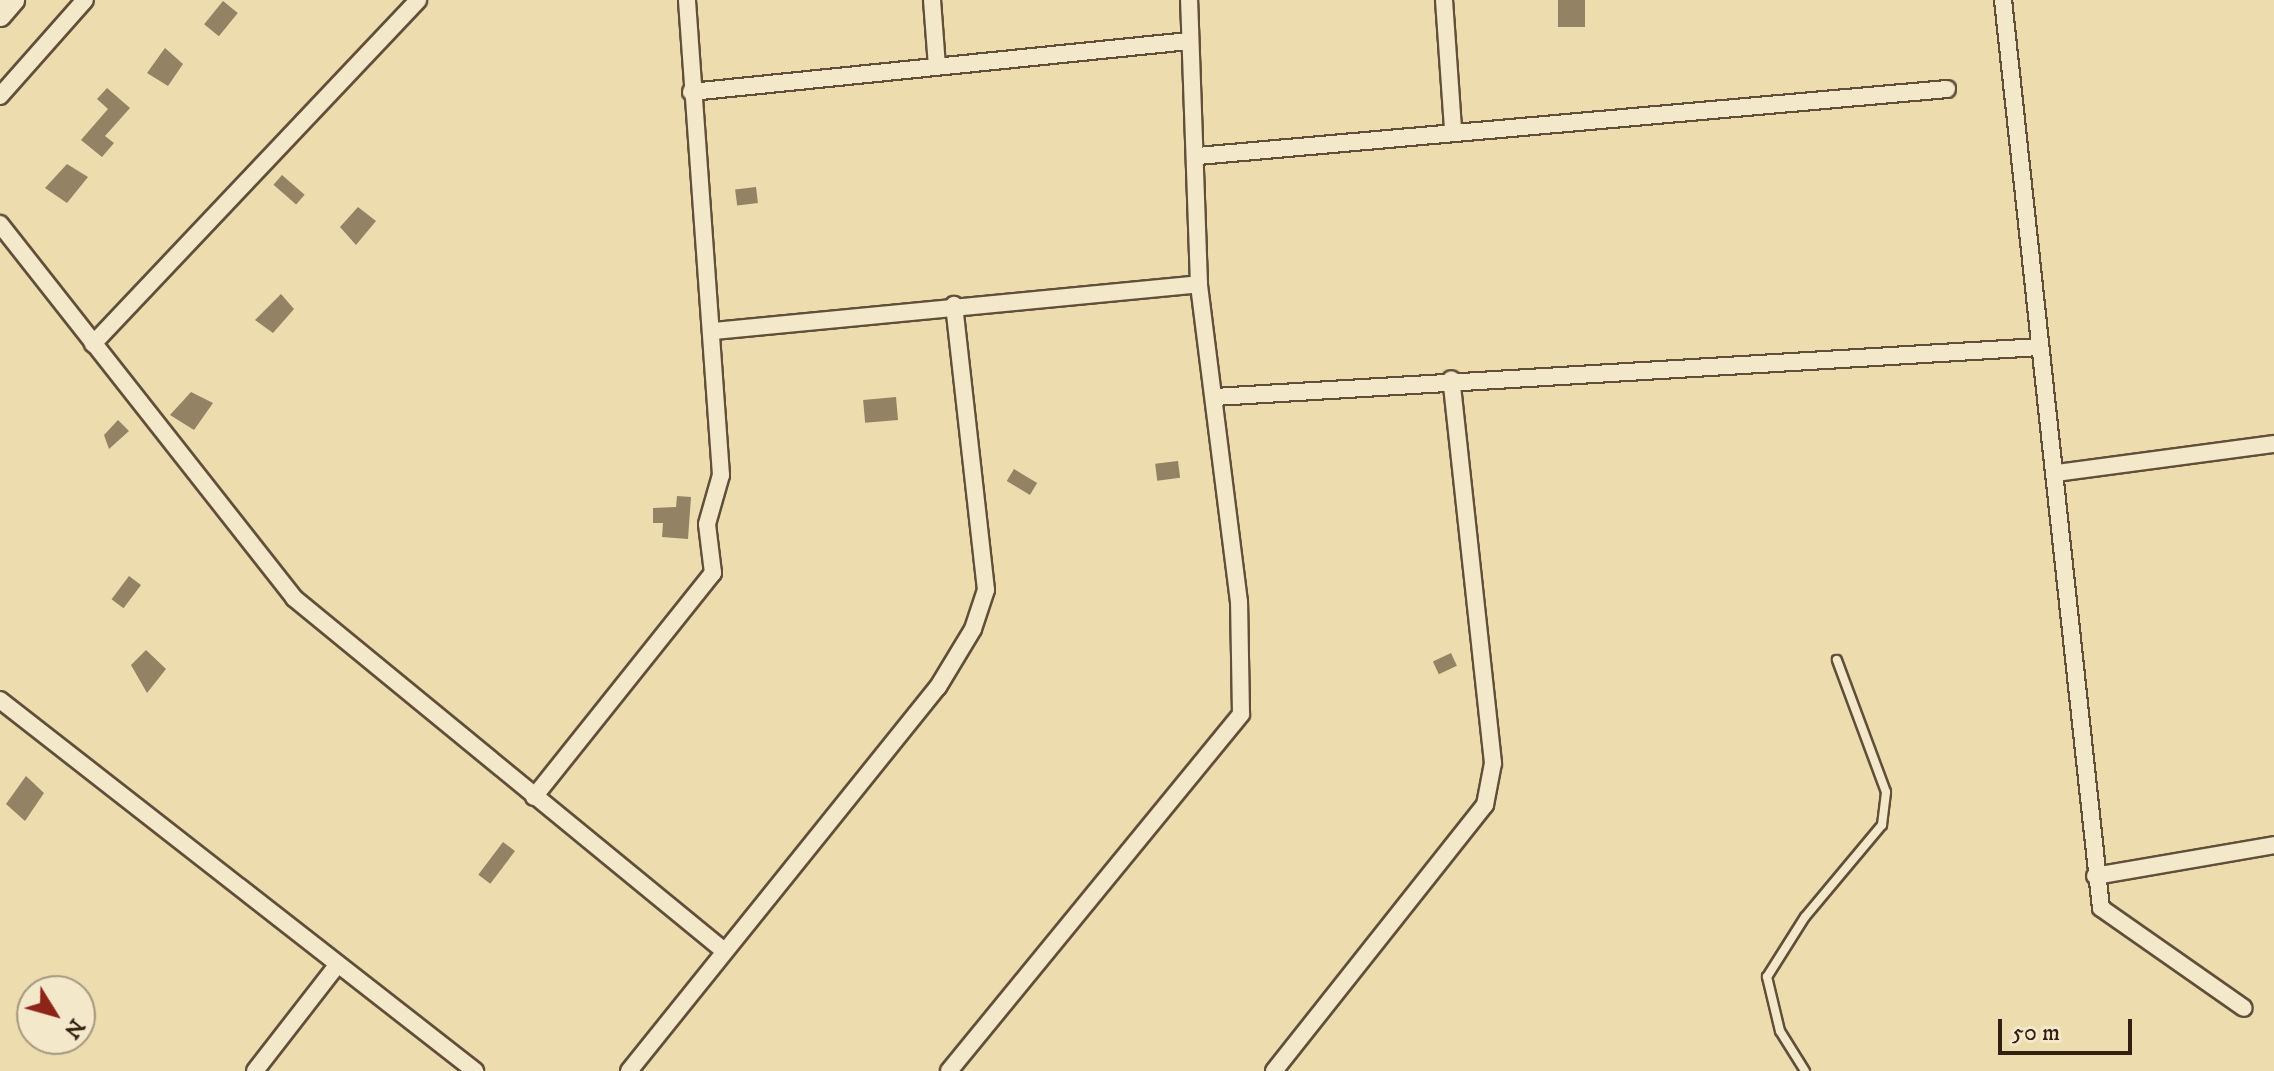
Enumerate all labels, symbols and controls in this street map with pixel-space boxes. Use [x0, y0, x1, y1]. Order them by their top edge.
north arrow [16, 975, 96, 1055]
scale bar [2002, 1003, 2136, 1053]
text: N [58, 1013, 90, 1044]
text: 50 m [2012, 1018, 2060, 1048]

